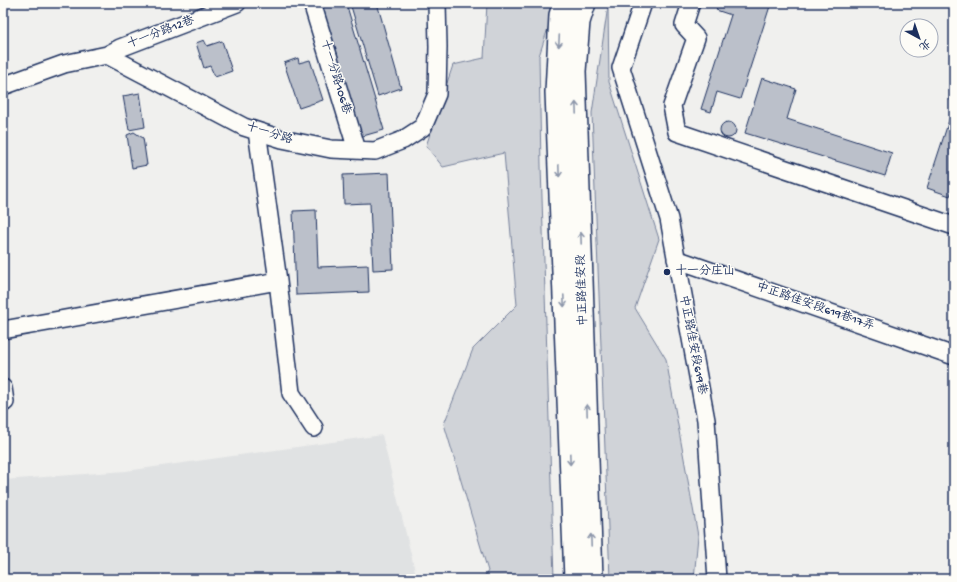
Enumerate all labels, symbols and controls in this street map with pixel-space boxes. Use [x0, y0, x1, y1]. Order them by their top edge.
street label: 十一分路12巷 [125, 12, 197, 52]
north arrow [899, 18, 939, 58]
one-way arrow [555, 34, 562, 47]
text: 北 [916, 36, 932, 52]
street label: 十一分路106巷 [317, 37, 355, 116]
one-way arrow [573, 102, 580, 115]
street label: 十一分路 [244, 118, 295, 148]
one-way arrow [555, 164, 562, 177]
one-way arrow [577, 232, 585, 245]
street label: 中正路佳安段 [573, 254, 591, 326]
place label: 十一分庄山 [675, 263, 735, 279]
marker: 十一分庄山 [662, 267, 672, 277]
street label: 中正路佳安段619巷17弄 [754, 278, 877, 334]
one-way arrow [560, 294, 568, 307]
street label: 中正路佳安段619巷 [675, 294, 710, 396]
one-way arrow [583, 404, 590, 417]
one-way arrow [566, 452, 574, 465]
one-way arrow [587, 534, 595, 547]

